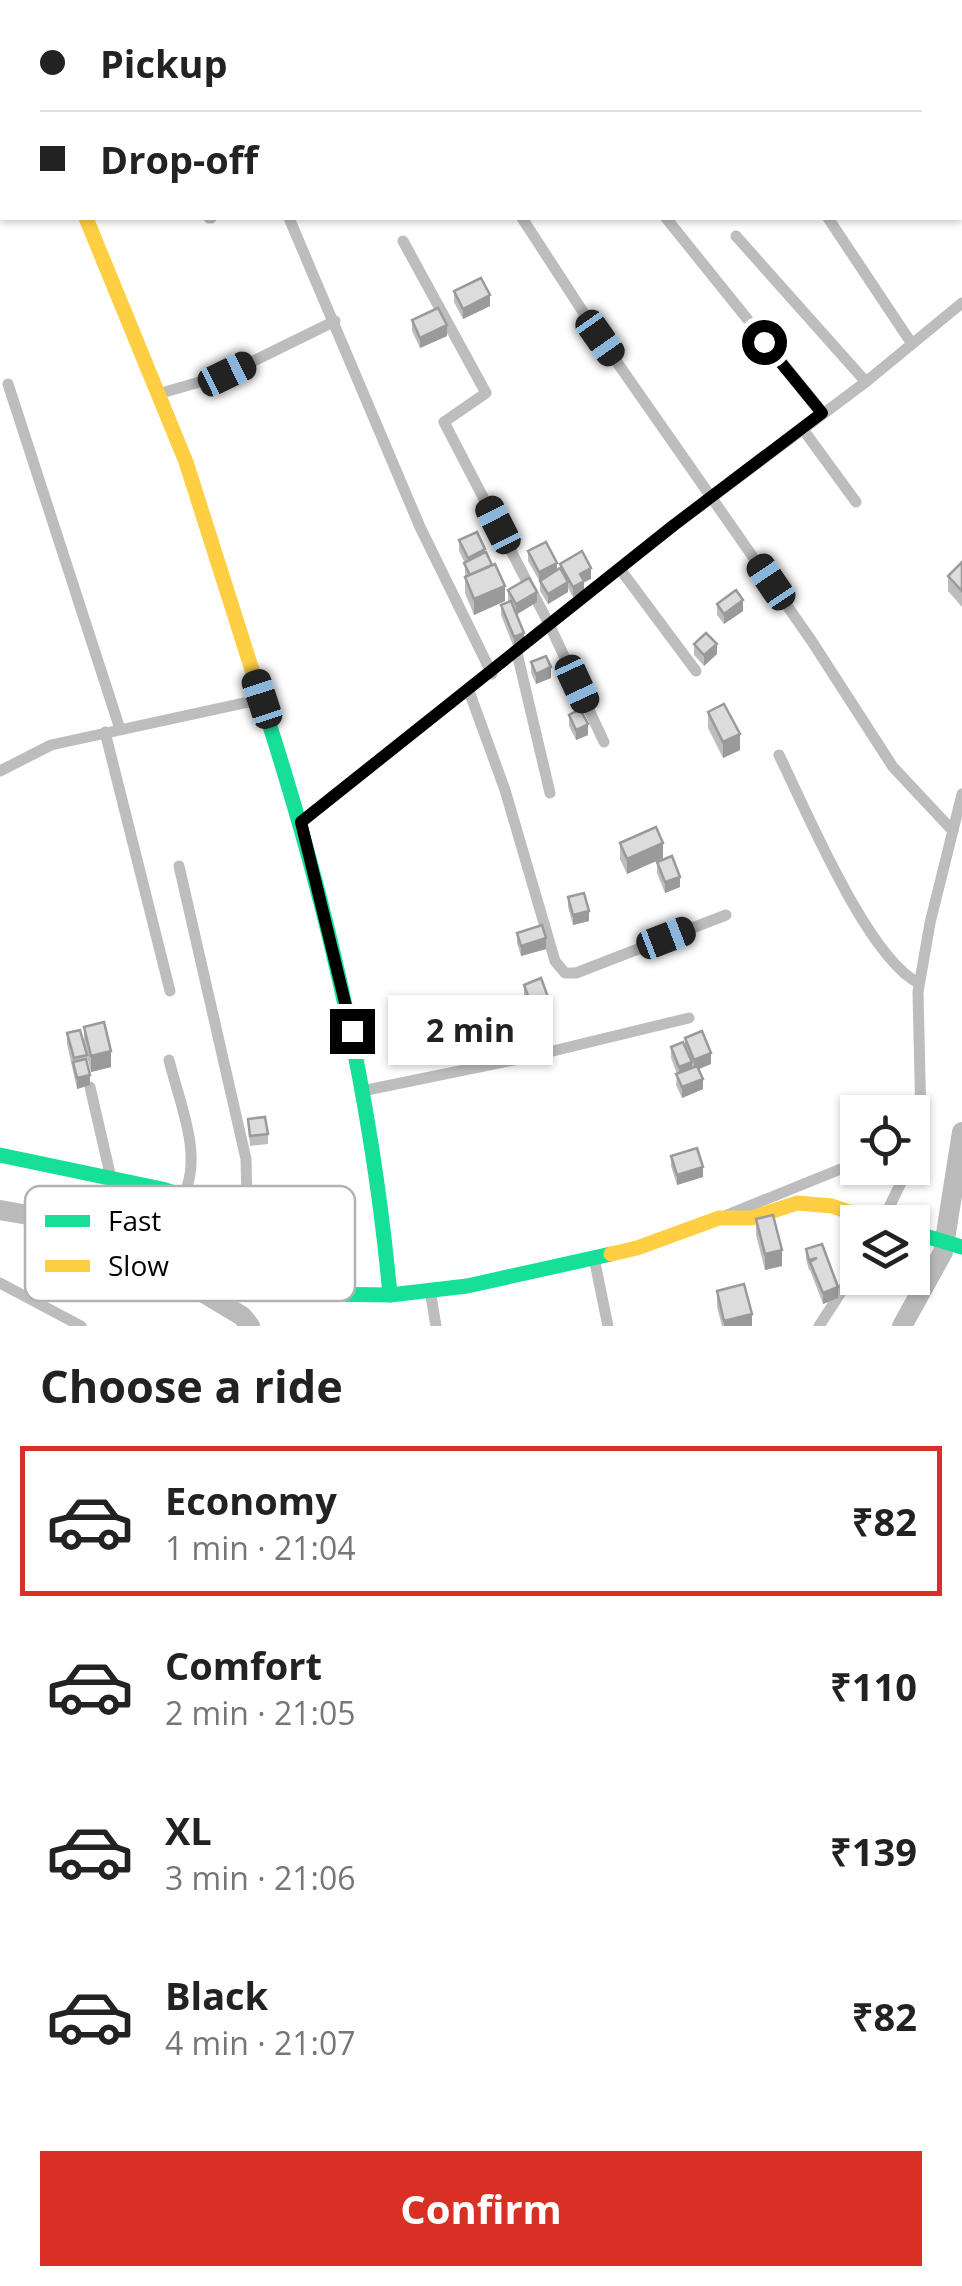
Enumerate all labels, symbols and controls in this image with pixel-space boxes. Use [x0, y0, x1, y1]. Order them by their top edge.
text: Pickup [100, 37, 228, 89]
text: Drop-off [100, 133, 258, 185]
car [571, 305, 629, 371]
route start [742, 320, 787, 365]
car [193, 347, 261, 401]
car [471, 491, 525, 559]
car [742, 549, 800, 615]
car [551, 650, 603, 718]
car [238, 666, 286, 732]
car [633, 913, 699, 963]
callout: 2 min [387, 996, 552, 1066]
text: 2 min [426, 1008, 515, 1051]
route end [330, 1009, 375, 1054]
map controls [840, 1095, 930, 1295]
button: locate [840, 1095, 930, 1185]
legend [25, 1186, 355, 1301]
text: Fast [108, 1201, 161, 1239]
button: layers [840, 1205, 930, 1295]
text: Slow [108, 1246, 169, 1284]
text: Choose a ride [40, 1355, 343, 1416]
text: Economy [165, 1474, 337, 1526]
icon: car [45, 1476, 135, 1566]
text: ₹82 [852, 1495, 917, 1547]
text: 1 min · 21:04 [165, 1526, 356, 1569]
text: Comfort [165, 1639, 322, 1691]
icon: car [45, 1641, 135, 1731]
text: ₹110 [830, 1660, 917, 1712]
text: 2 min · 21:05 [165, 1691, 356, 1734]
text: XL [165, 1804, 212, 1856]
icon: car [45, 1806, 135, 1896]
text: ₹139 [830, 1825, 917, 1877]
text: 3 min · 21:06 [165, 1856, 356, 1899]
text: Black [165, 1969, 268, 2021]
icon: car [45, 1971, 135, 2061]
text: ₹82 [852, 1990, 917, 2042]
text: 4 min · 21:07 [165, 2021, 356, 2064]
button: Confirm [40, 2151, 922, 2266]

